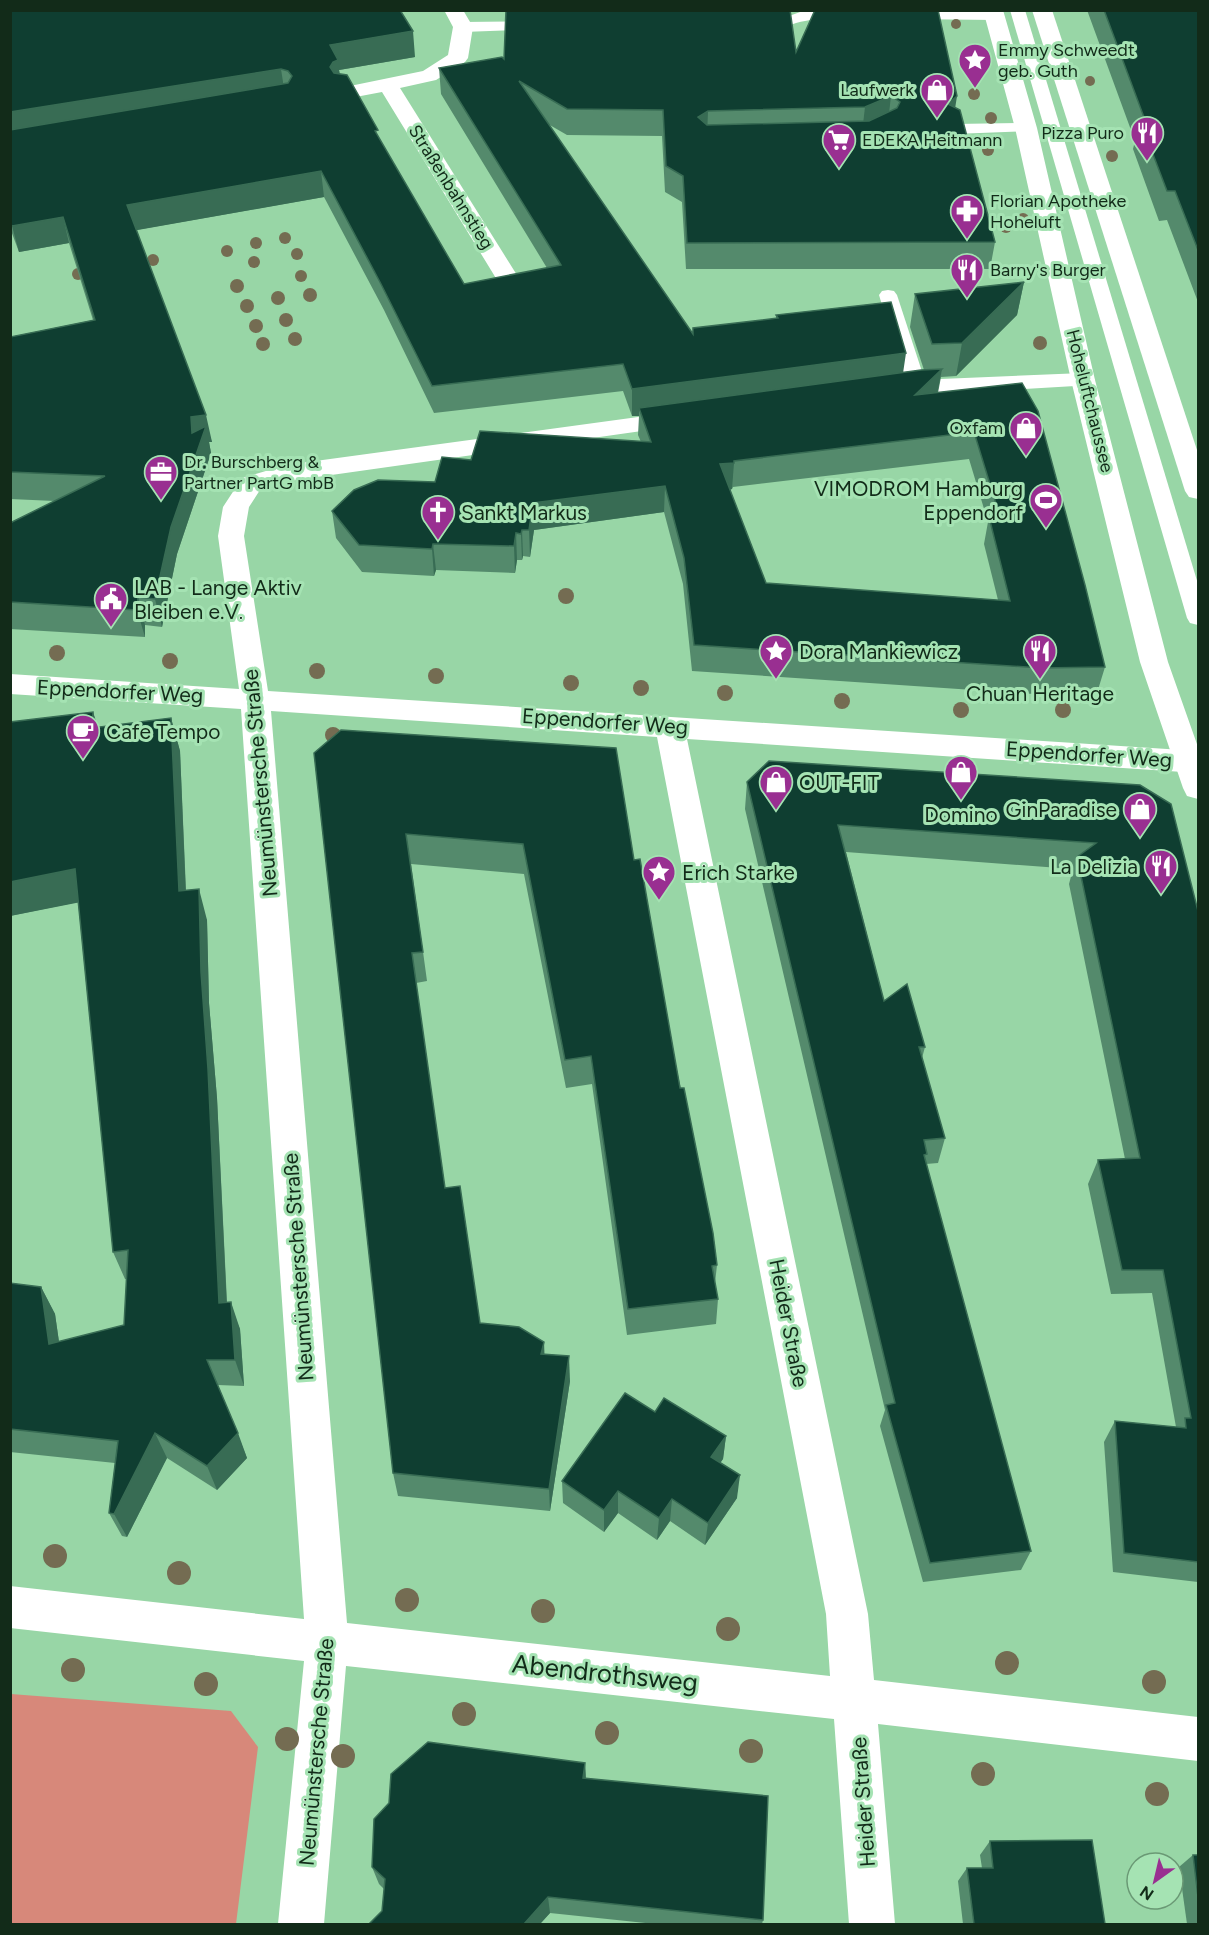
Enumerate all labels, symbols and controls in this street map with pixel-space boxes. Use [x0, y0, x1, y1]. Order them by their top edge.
place label: Emmy Schweedt geb. Guth [998, 39, 1135, 82]
place icon: Emmy Schweedt geb. Guth [957, 42, 993, 89]
shop icon: Laufwerk [919, 72, 955, 119]
place label: Laufwerk [840, 79, 914, 101]
restaurant icon: Pizza Puro [1129, 115, 1165, 162]
street label: Straßenbahnstieg [404, 121, 498, 253]
supermarket icon: EDEKA Heitmann [821, 122, 857, 169]
place label: Pizza Puro [1041, 122, 1124, 144]
place label: EDEKA Heitmann [862, 129, 1002, 151]
place label: Florian Apotheke Hoheluft [990, 190, 1127, 233]
pharmacy icon: Florian Apotheke Hoheluft [949, 193, 985, 240]
restaurant icon: Barny's Burger [949, 252, 985, 299]
place label: Barny's Burger [990, 259, 1106, 281]
street label: Hoheluftchaussee [1062, 327, 1118, 475]
shop icon: Oxfam [1008, 410, 1044, 457]
place label: Oxfam [949, 417, 1003, 439]
place label: Dr. Burschberg & Partner PartG mbB [184, 451, 334, 494]
office icon: Dr. Burschberg & Partner PartG mbB [143, 454, 179, 501]
place label: VIMODROM Hamburg Eppendorf [814, 476, 1023, 525]
sports icon: VIMODROM Hamburg Eppendorf [1028, 482, 1064, 529]
church icon: Sankt Markus [420, 494, 456, 541]
place label: Sankt Markus [461, 500, 587, 525]
place label: LAB - Lange Aktiv Bleiben e.V. [134, 575, 302, 624]
public building icon: LAB - Lange Aktiv Bleiben e.V. [93, 581, 129, 628]
place icon: Dora Mankiewicz [758, 633, 794, 680]
restaurant icon: Chuan Heritage [1022, 633, 1058, 680]
place label: Dora Mankiewicz [799, 639, 958, 664]
street label: Neumünstersche Straße [238, 668, 282, 898]
street label: Eppendorfer Weg [36, 674, 204, 708]
place label: Chuan Heritage [966, 681, 1114, 706]
street label: Eppendorfer Weg [521, 703, 689, 739]
cafe icon: Cafe Tempo [65, 713, 101, 760]
place label: Cafe Tempo [106, 719, 220, 744]
street label: Eppendorfer Weg [1005, 736, 1173, 772]
shop icon: Domino [943, 754, 979, 801]
shop icon: OUT-FIT [758, 764, 794, 811]
place label: OUT-FIT [799, 770, 879, 795]
shop icon: GinParadise [1122, 791, 1158, 838]
place label: GinParadise [1006, 797, 1117, 822]
place label: Domino [924, 802, 998, 827]
restaurant icon: La Delizia [1143, 848, 1179, 895]
place icon: Erich Starke [641, 854, 677, 901]
place label: La Delizia [1050, 854, 1138, 879]
place label: Erich Starke [682, 860, 795, 885]
street label: Neumünstersche Straße [278, 1152, 318, 1382]
street label: Heider Straße [764, 1257, 814, 1389]
street label: Neumünstersche Straße [294, 1637, 338, 1867]
street label: Abendrothsweg [511, 1647, 699, 1699]
street label: Heider Straße [846, 1736, 880, 1868]
north arrow [1125, 1851, 1185, 1911]
text: N [1136, 1882, 1157, 1904]

